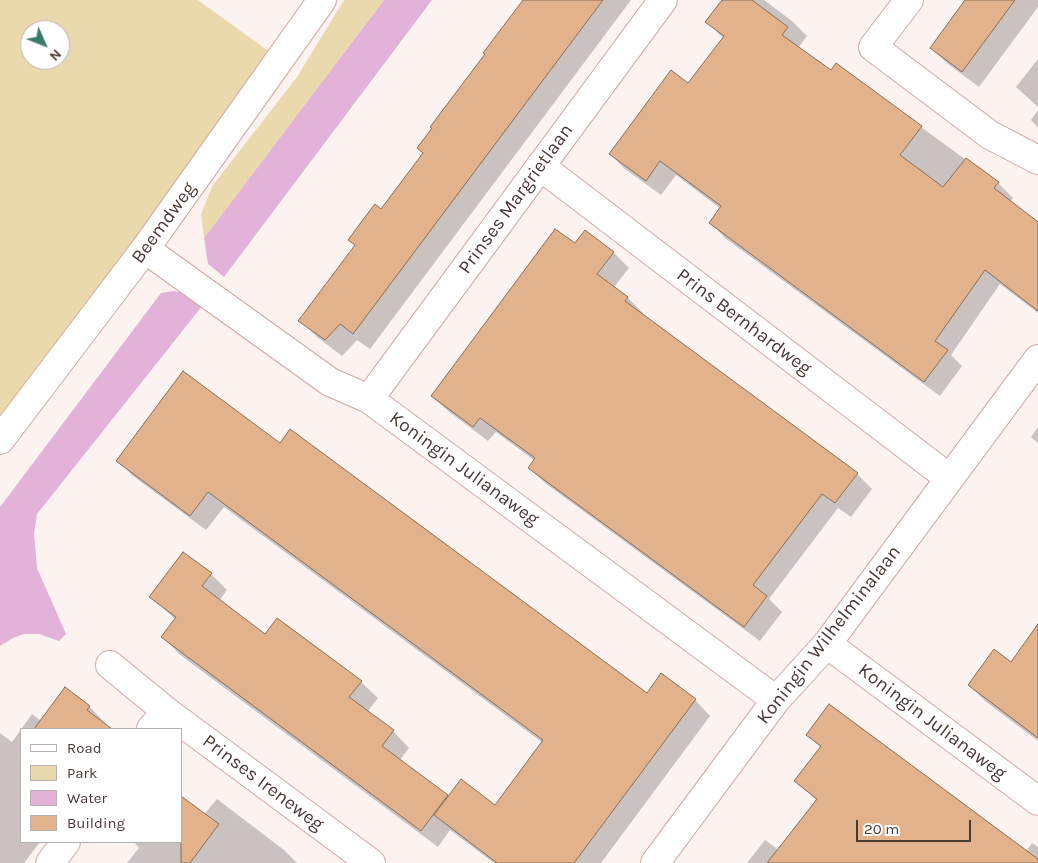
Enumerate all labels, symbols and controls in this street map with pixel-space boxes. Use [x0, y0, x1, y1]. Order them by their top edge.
north arrow [20, 20, 70, 70]
text: N [46, 46, 65, 65]
street label: Prinses Margrietlaan [454, 120, 578, 278]
street label: Beemdweg [127, 178, 201, 268]
street label: Prins Bernhardweg [672, 264, 816, 380]
street label: Koningin Julianaweg [385, 407, 543, 531]
street label: Koningin Wilhelminalaan [752, 541, 906, 729]
street label: Koningin Julianaweg [853, 659, 1011, 785]
legend [20, 728, 182, 843]
street label: Prinses Ireneweg [198, 730, 328, 836]
text: Road [67, 739, 102, 757]
text: Park [67, 764, 97, 782]
text: Water [67, 789, 107, 807]
scale bar [858, 810, 973, 842]
text: Building [67, 814, 125, 832]
text: 20 m [864, 820, 899, 838]

